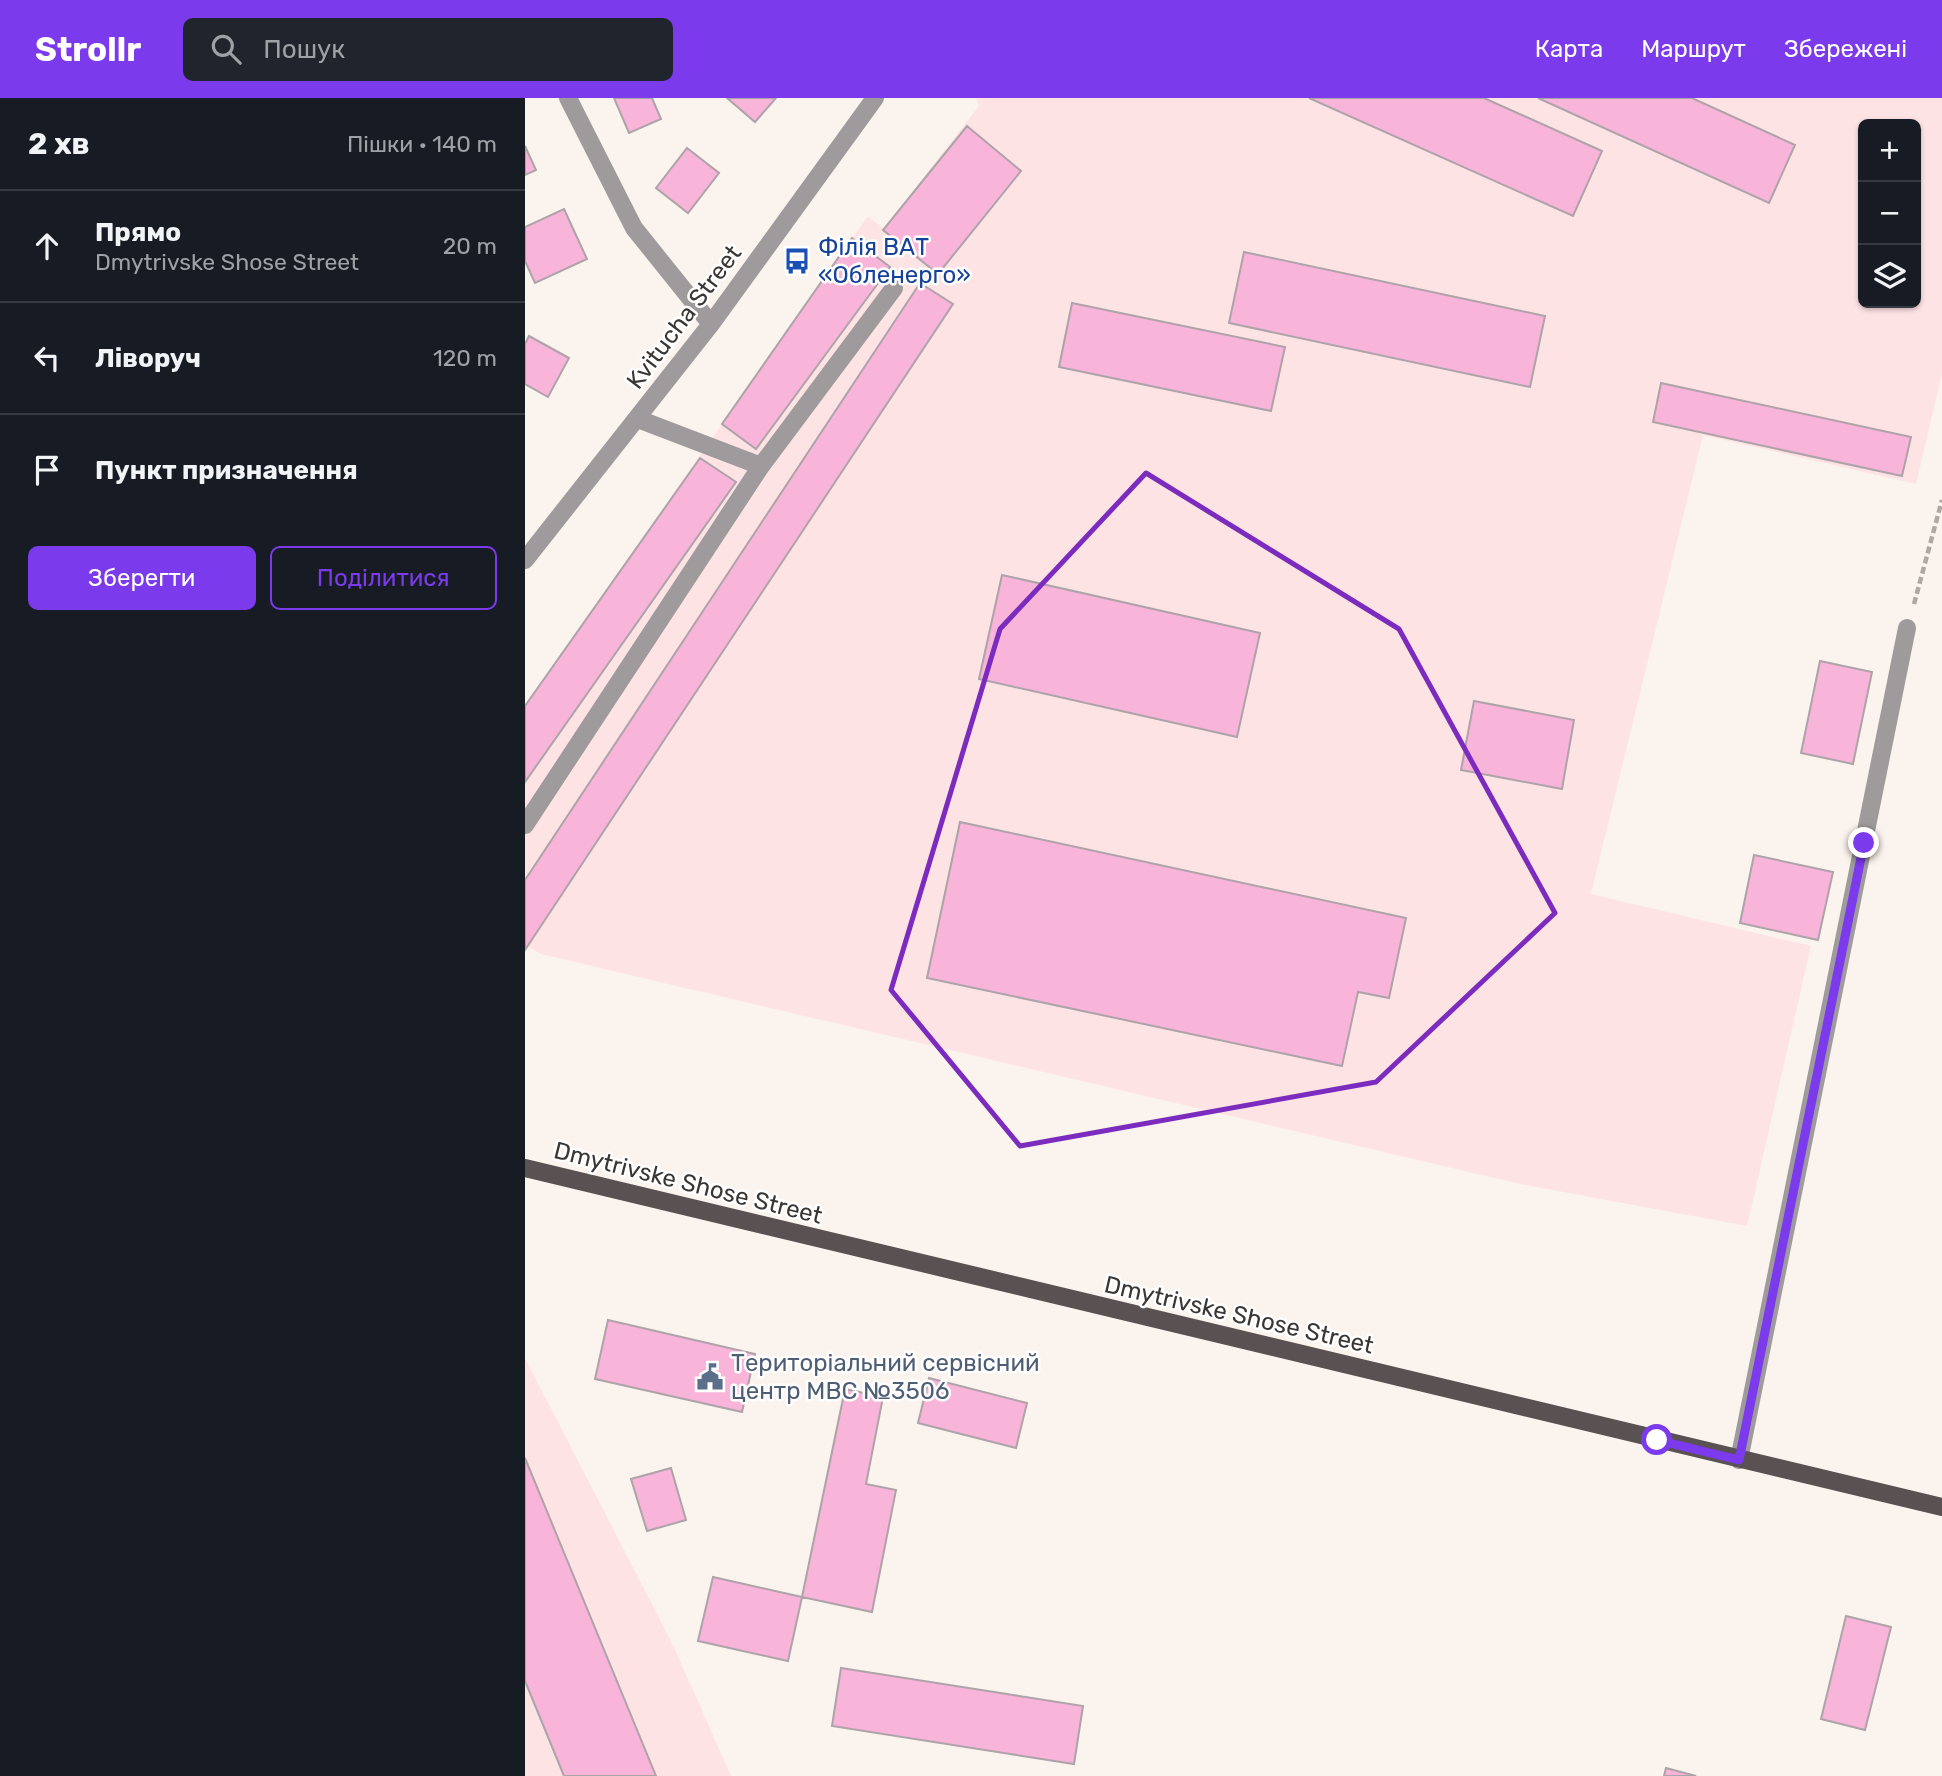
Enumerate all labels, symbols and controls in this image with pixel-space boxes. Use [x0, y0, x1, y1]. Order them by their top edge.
search box [183, 18, 673, 81]
text: Strollr [35, 30, 141, 69]
icon: search [207, 30, 245, 68]
text: Пошук [263, 34, 345, 65]
text: Карта [1535, 35, 1603, 63]
text: Маршрут [1641, 35, 1746, 63]
text: Збережені [1784, 35, 1907, 63]
map controls [1858, 119, 1921, 308]
button: + [1858, 119, 1921, 182]
text: 2 хв [28, 126, 90, 162]
text: Пішки · 140 m [347, 130, 497, 158]
button: − [1858, 182, 1921, 245]
text: Прямо [95, 217, 181, 248]
icon: ahead [28, 227, 66, 265]
text: 20 m [443, 232, 497, 260]
place label: Філія ВАТ «Обленерго» [818, 233, 971, 289]
street label: Kvitucha Street [621, 240, 747, 394]
button: layers [1858, 245, 1921, 308]
bus stop icon: Філія ВАТ «Обленерго» [782, 246, 812, 276]
text: Dmytrivske Shose Street [95, 248, 359, 276]
icon: left [28, 339, 66, 377]
text: Ліворуч [95, 343, 201, 374]
text: 120 m [433, 344, 497, 372]
icon: arrive [28, 451, 66, 489]
text: Пункт призначення [95, 455, 358, 486]
button: Зберегти [28, 546, 256, 610]
button: Поділитися [270, 546, 497, 610]
route end [1848, 827, 1879, 858]
street label: Dmytrivske Shose Street [551, 1136, 825, 1230]
street label: Dmytrivske Shose Street [1102, 1270, 1376, 1360]
place label: Територіальний сервісний центр МВС №3506 [731, 1349, 1040, 1405]
public building icon: Територіальний сервісний центр МВС №3506 [695, 1362, 725, 1392]
route start [1641, 1424, 1672, 1455]

